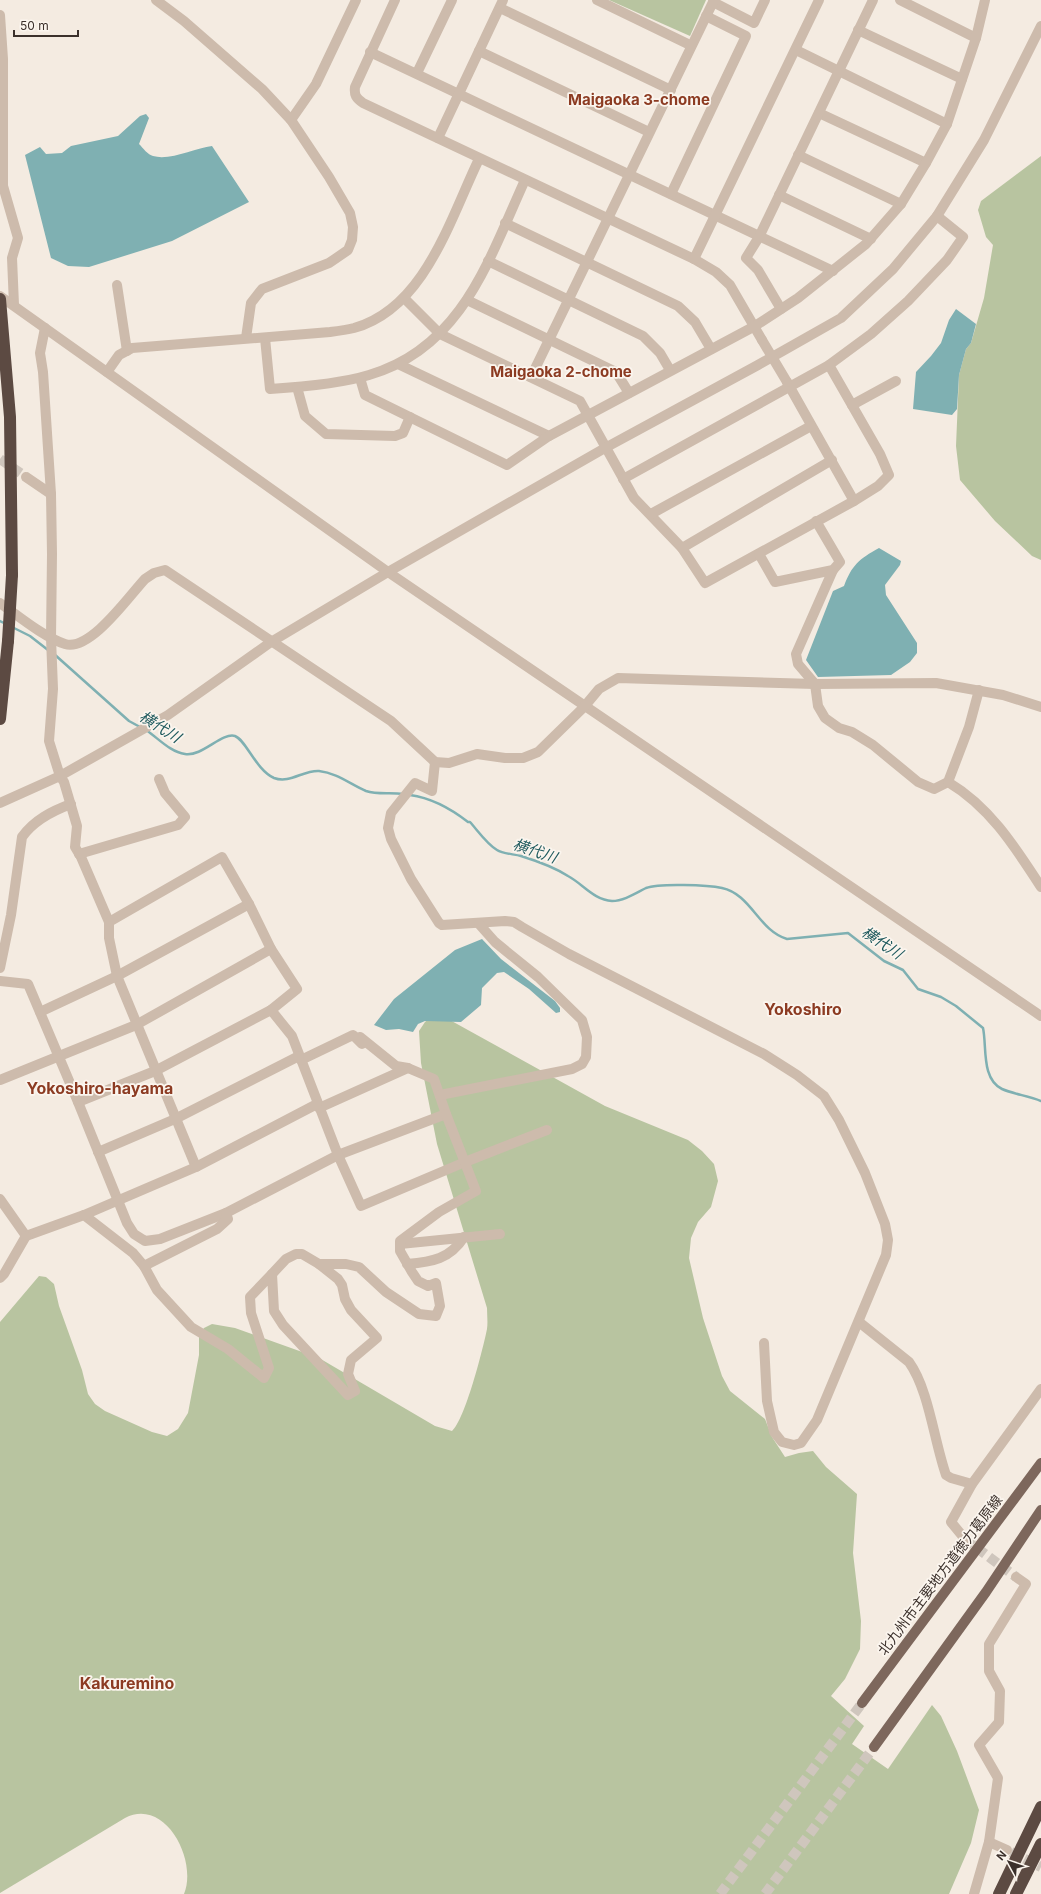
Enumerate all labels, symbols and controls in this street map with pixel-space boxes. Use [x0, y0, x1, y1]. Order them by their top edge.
scale bar [14, 12, 78, 38]
text: 50 m [20, 18, 49, 33]
district label: Maigaoka 3-chome [568, 90, 710, 109]
district label: Maigaoka 2-chome [490, 362, 632, 381]
water label: 横代川 [136, 707, 186, 748]
water label: 横代川 [511, 834, 561, 867]
water label: 横代川 [858, 922, 908, 964]
district label: Yokoshiro [764, 999, 842, 1019]
district label: Yokoshiro-hayama [27, 1078, 173, 1098]
street label: 北九州市主要地方道徳力葛原線 [874, 1491, 1005, 1658]
district label: Kakuremino [80, 1673, 174, 1693]
north arrow [989, 1842, 1029, 1882]
text: N [993, 1848, 1009, 1863]

